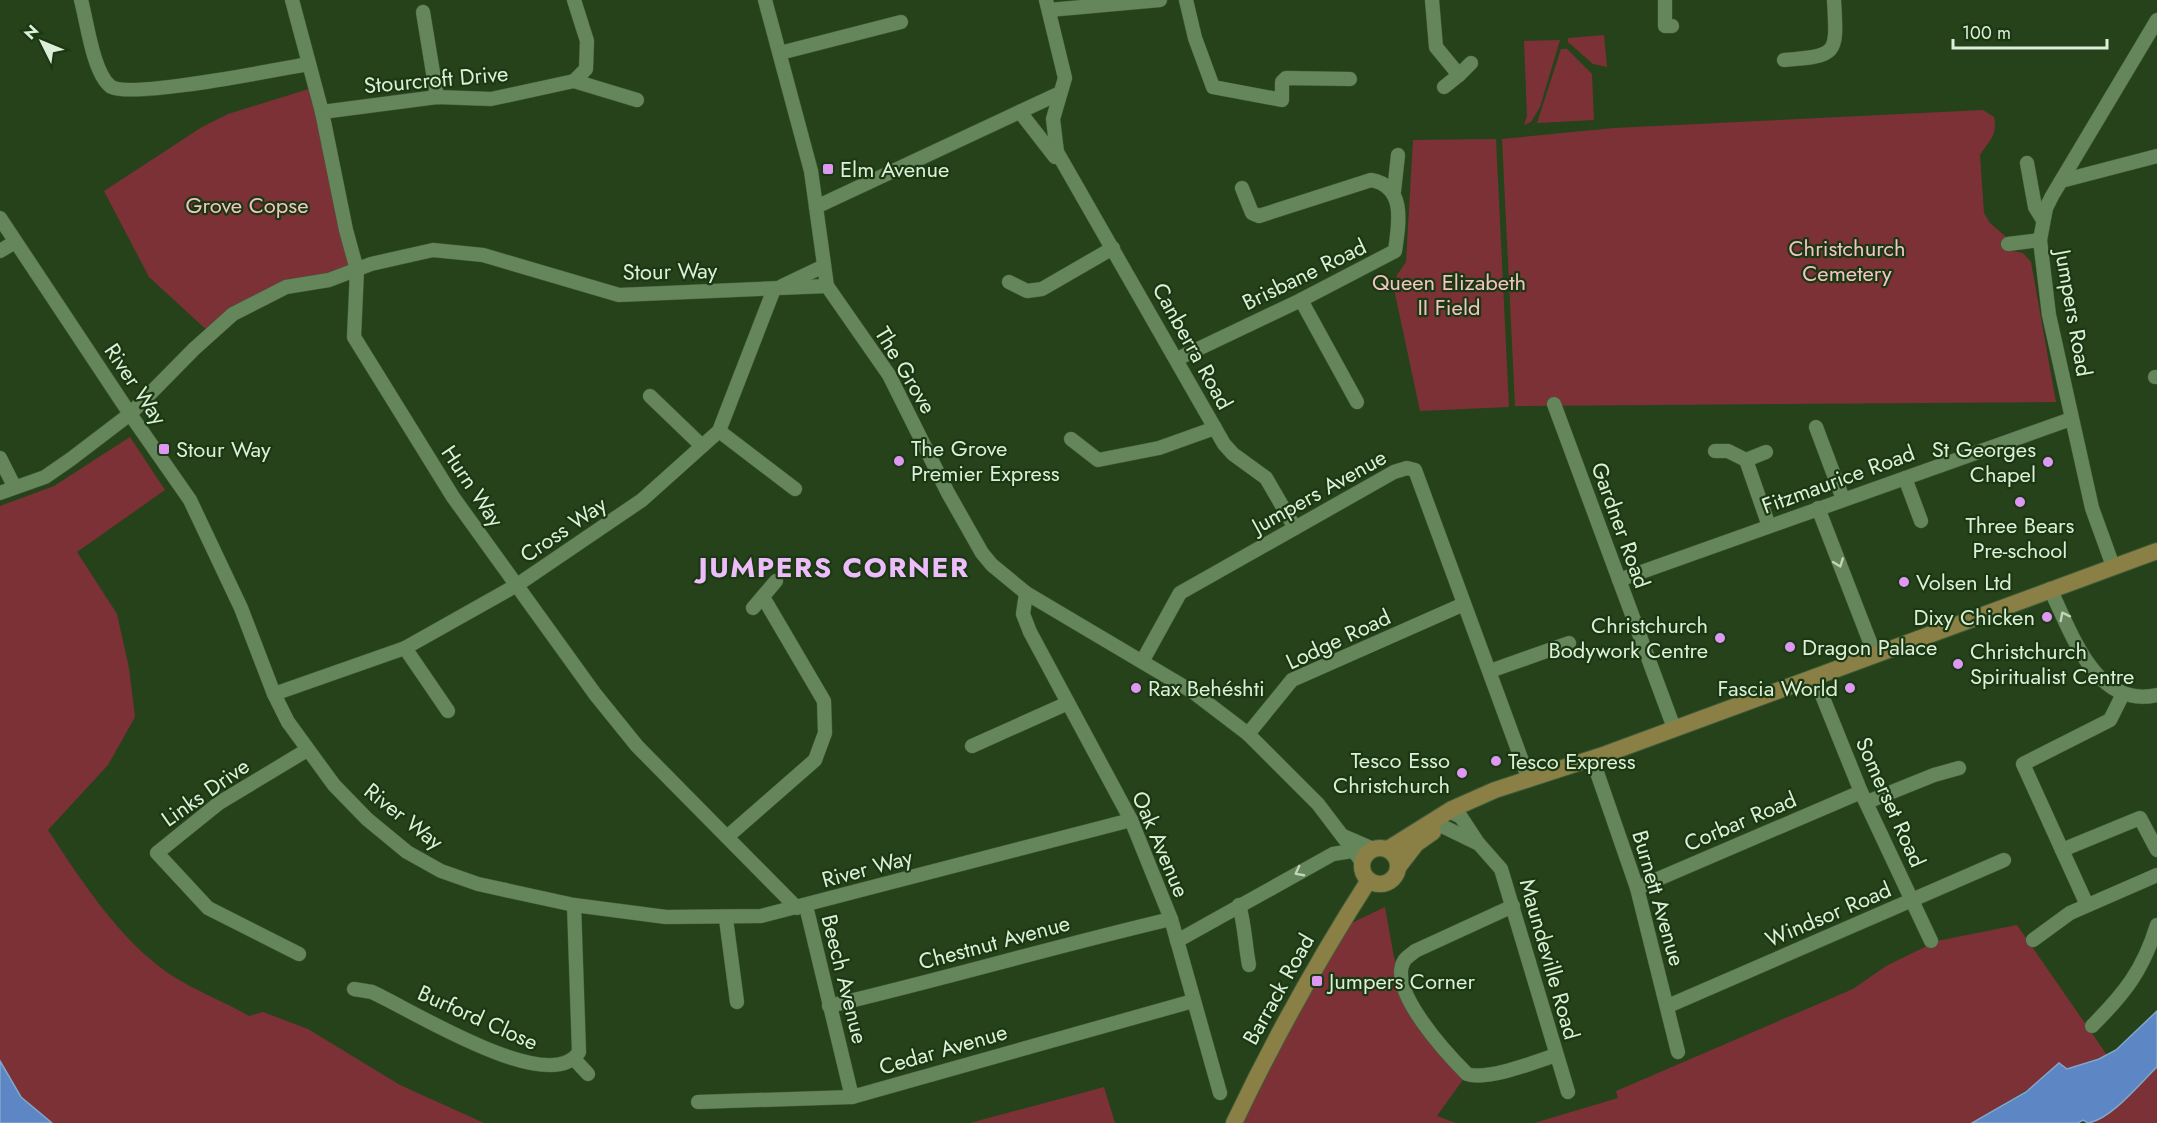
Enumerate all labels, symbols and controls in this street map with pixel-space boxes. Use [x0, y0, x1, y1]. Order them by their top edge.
north arrow [12, 12, 72, 72]
scale bar [1953, 12, 2108, 50]
text: N [19, 20, 44, 45]
text: 100 m [1962, 20, 2011, 46]
street label: Stourcroft Drive [362, 57, 510, 101]
place label: Elm Avenue [840, 153, 949, 185]
marker: Elm Avenue [821, 162, 835, 176]
park label: Grove Copse [185, 189, 309, 221]
street label: Brisbane Road [1237, 230, 1371, 318]
park label: Christchurch Cemetery [1789, 232, 1905, 289]
street label: Jumpers Road [2047, 244, 2101, 379]
street label: Stour Way [622, 254, 718, 288]
park label: Queen Elizabeth II Field [1372, 266, 1526, 323]
street label: Canberra Road [1145, 277, 1241, 415]
street label: The Grove [867, 320, 945, 420]
street label: River Way [97, 337, 175, 432]
place label: The Grove Premier Express [911, 432, 1060, 489]
place label: Stour Way [176, 433, 271, 465]
place label: St Georges Chapel [1932, 433, 2036, 490]
street label: Fitzmaurice Road [1757, 437, 1919, 521]
street label: Hurn Way [434, 439, 512, 534]
street label: Jumpers Avenue [1243, 441, 1392, 543]
marker: Stour Way [157, 442, 171, 456]
marker: The Grove Premier Express [892, 454, 906, 468]
marker: St Georges Chapel [2041, 455, 2055, 469]
street label: Gardner Road [1583, 457, 1659, 593]
street label: Cross Way [513, 488, 613, 570]
marker: Three Bears Pre-school [2013, 495, 2027, 509]
place label: Three Bears Pre-school [1966, 509, 2075, 566]
district label: JUMPERS CORNER [693, 547, 970, 588]
one-way arrow [1832, 557, 1844, 568]
place label: Volsen Ltd [1916, 566, 2012, 598]
marker: Volsen Ltd [1897, 575, 1911, 589]
street label: Lodge Road [1280, 601, 1396, 677]
place label: Dixy Chicken [1913, 601, 2035, 633]
place label: Christchurch Bodywork Centre [1549, 609, 1708, 666]
marker: Dixy Chicken [2040, 610, 2054, 624]
one-way arrow [2059, 612, 2071, 623]
marker: Christchurch Bodywork Centre [1713, 631, 1727, 645]
place label: Dragon Palace [1802, 631, 1937, 663]
place label: Christchurch Spiritualist Centre [1970, 635, 2134, 692]
marker: Dragon Palace [1783, 640, 1797, 654]
marker: Christchurch Spiritualist Centre [1951, 657, 1965, 671]
place label: Rax Behéshti [1148, 672, 1265, 704]
place label: Fascia World [1718, 672, 1838, 704]
marker: Rax Behéshti [1129, 681, 1143, 695]
marker: Fascia World [1843, 681, 1857, 695]
street label: Somerset Road [1848, 732, 1934, 872]
place label: Tesco Esso Christchurch [1333, 744, 1450, 801]
place label: Tesco Express [1508, 745, 1636, 777]
street label: Links Drive [154, 750, 256, 834]
marker: Tesco Express [1489, 754, 1503, 768]
marker: Tesco Esso Christchurch [1455, 766, 1469, 780]
street label: River Way [358, 775, 451, 857]
street label: Corbar Road [1679, 783, 1801, 859]
street label: Oak Avenue [1124, 786, 1198, 902]
street label: Burnett Avenue [1624, 826, 1694, 970]
street label: River Way [818, 840, 916, 895]
one-way arrow [1294, 865, 1305, 876]
street label: Windsor Road [1760, 873, 1896, 955]
street label: Maundeville Road [1512, 875, 1588, 1043]
street label: Chestnut Avenue [915, 906, 1073, 978]
street label: Beech Avenue [813, 911, 877, 1047]
street label: Barrack Road [1234, 928, 1322, 1050]
place label: Jumpers Corner [1326, 965, 1475, 997]
marker: Jumpers Corner [1310, 974, 1324, 988]
street label: Burford Close [413, 976, 543, 1058]
street label: Cedar Avenue [875, 1015, 1011, 1083]

